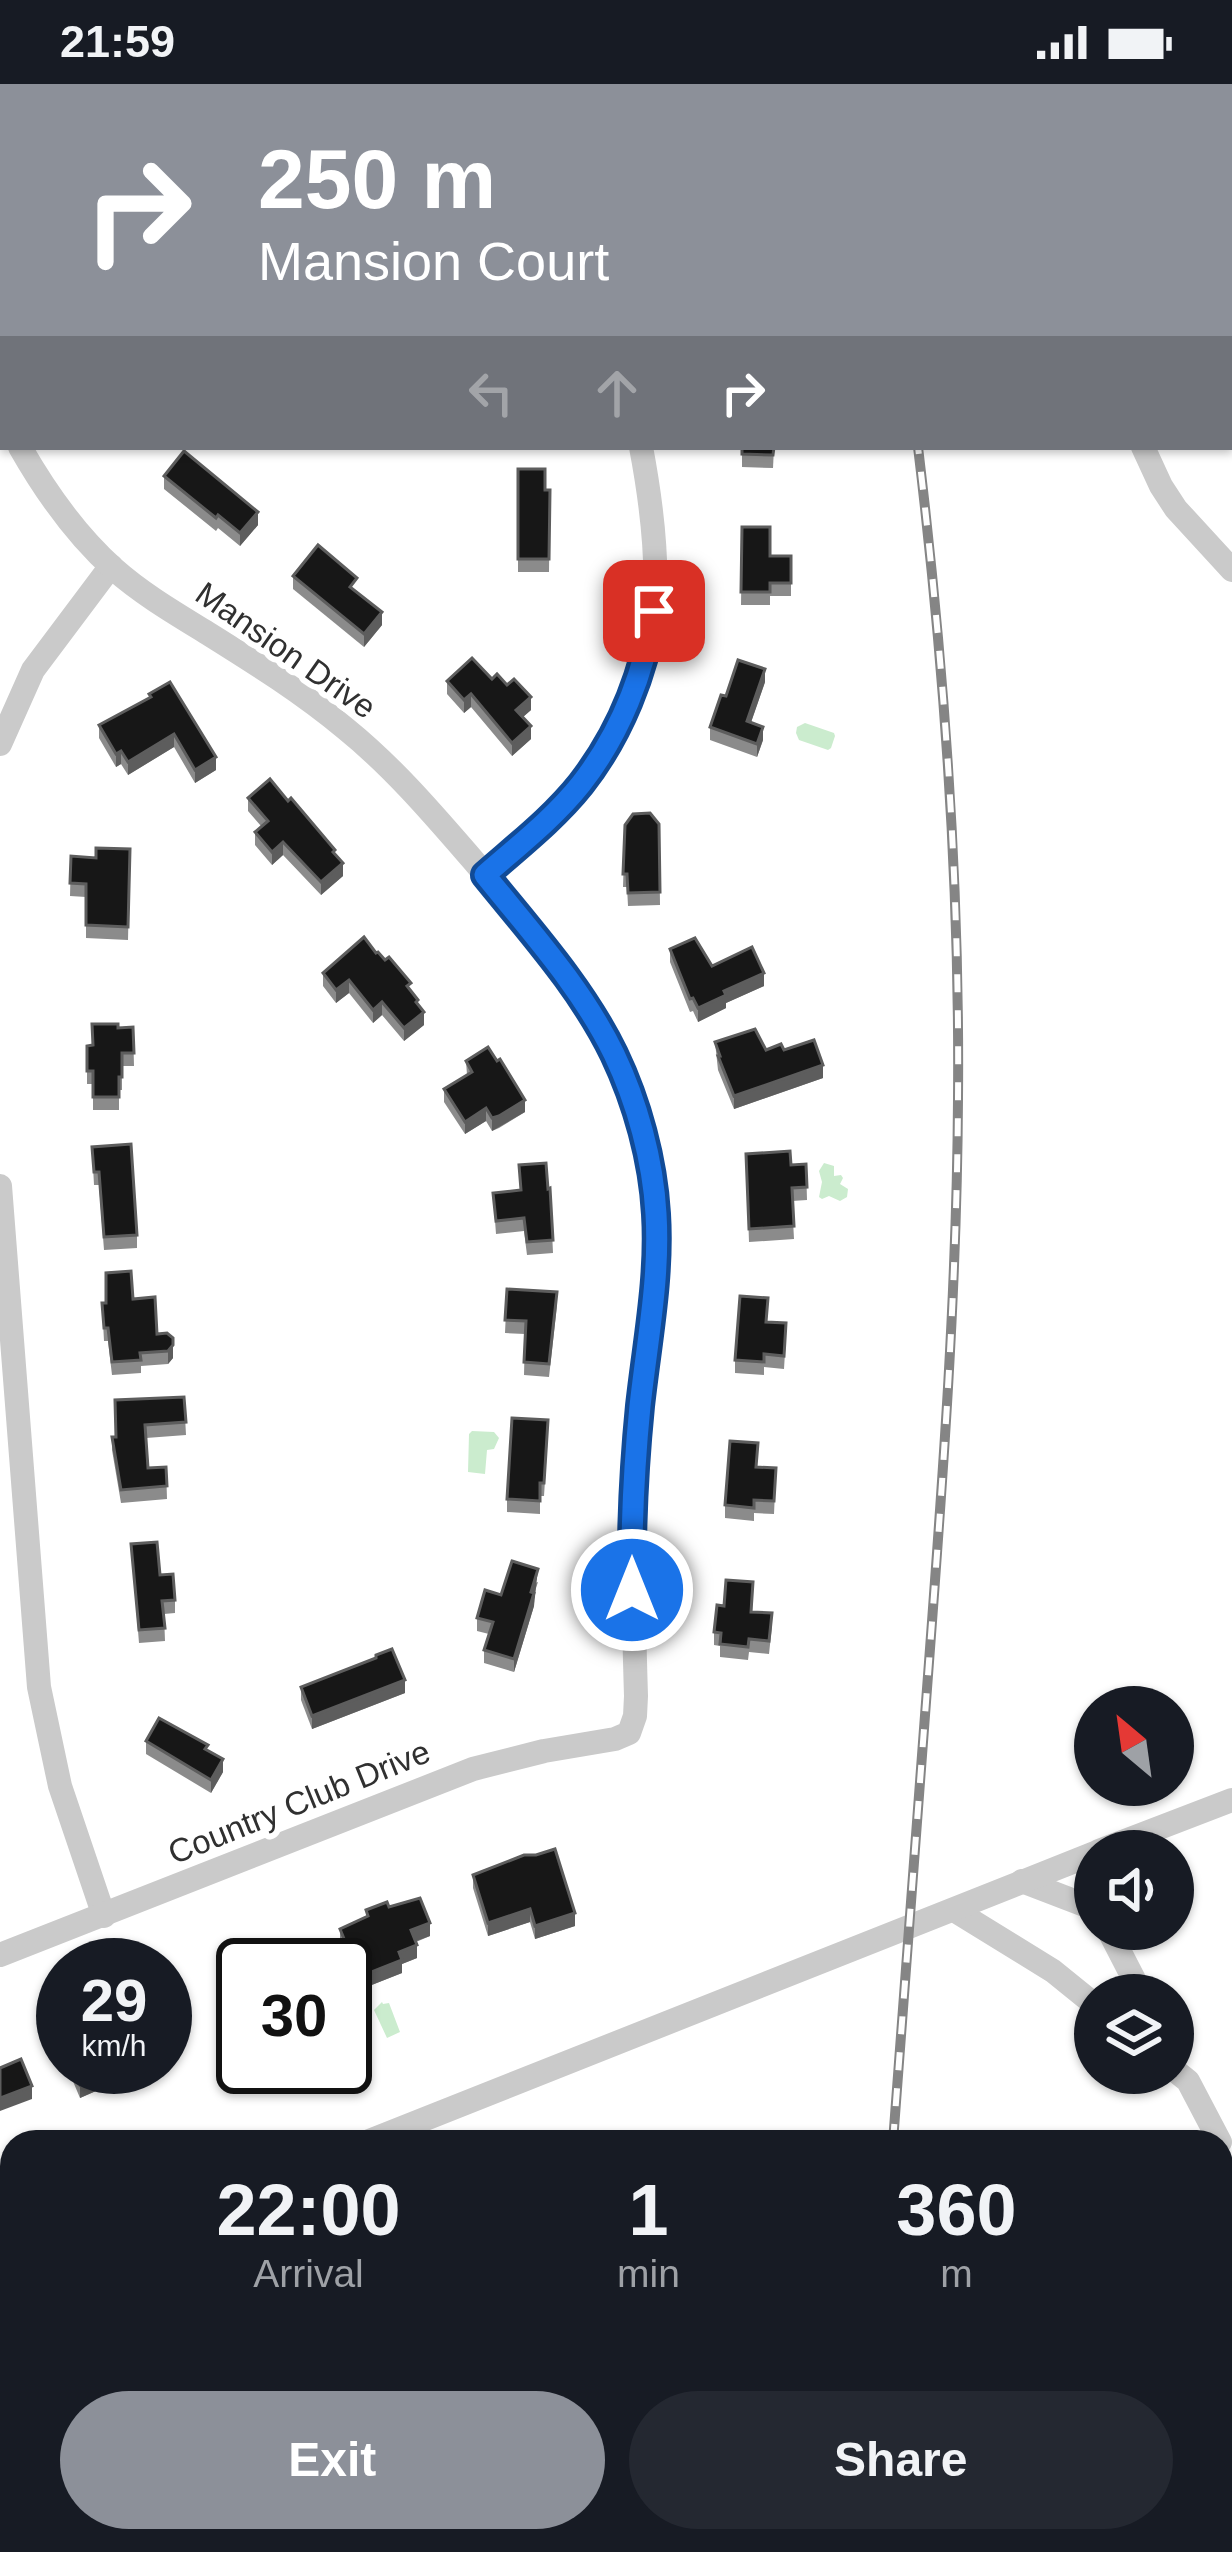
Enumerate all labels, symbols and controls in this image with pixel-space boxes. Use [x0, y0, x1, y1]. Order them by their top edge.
text: 21:59 [60, 16, 175, 67]
icon: right [60, 132, 216, 288]
text: 250 m [258, 132, 496, 226]
text: Mansion Court [258, 231, 609, 291]
icon: left [458, 360, 524, 426]
icon: ahead [584, 360, 650, 426]
icon: right [710, 360, 776, 426]
pin [603, 560, 705, 662]
street label: Mansion Drive [189, 574, 383, 726]
icon: arrive [621, 578, 687, 644]
position arrow [569, 1527, 695, 1653]
north arrow [1074, 1686, 1194, 1806]
map controls [1074, 1686, 1194, 2094]
street label: Country Club Drive [163, 1733, 435, 1871]
button: sound [1074, 1830, 1194, 1950]
speed limit sign: 30 [216, 1938, 372, 2094]
text: 29 [81, 1967, 147, 2034]
button: layers [1074, 1974, 1194, 2094]
text: km/h [81, 2029, 147, 2062]
text: 22:00 [216, 2170, 401, 2250]
text: 1 [628, 2170, 669, 2250]
text: 360 [896, 2170, 1017, 2250]
text: Arrival [253, 2252, 364, 2295]
text: min [617, 2252, 680, 2295]
text: m [940, 2252, 973, 2295]
button: Exit [60, 2391, 605, 2529]
button: Share [629, 2391, 1173, 2529]

